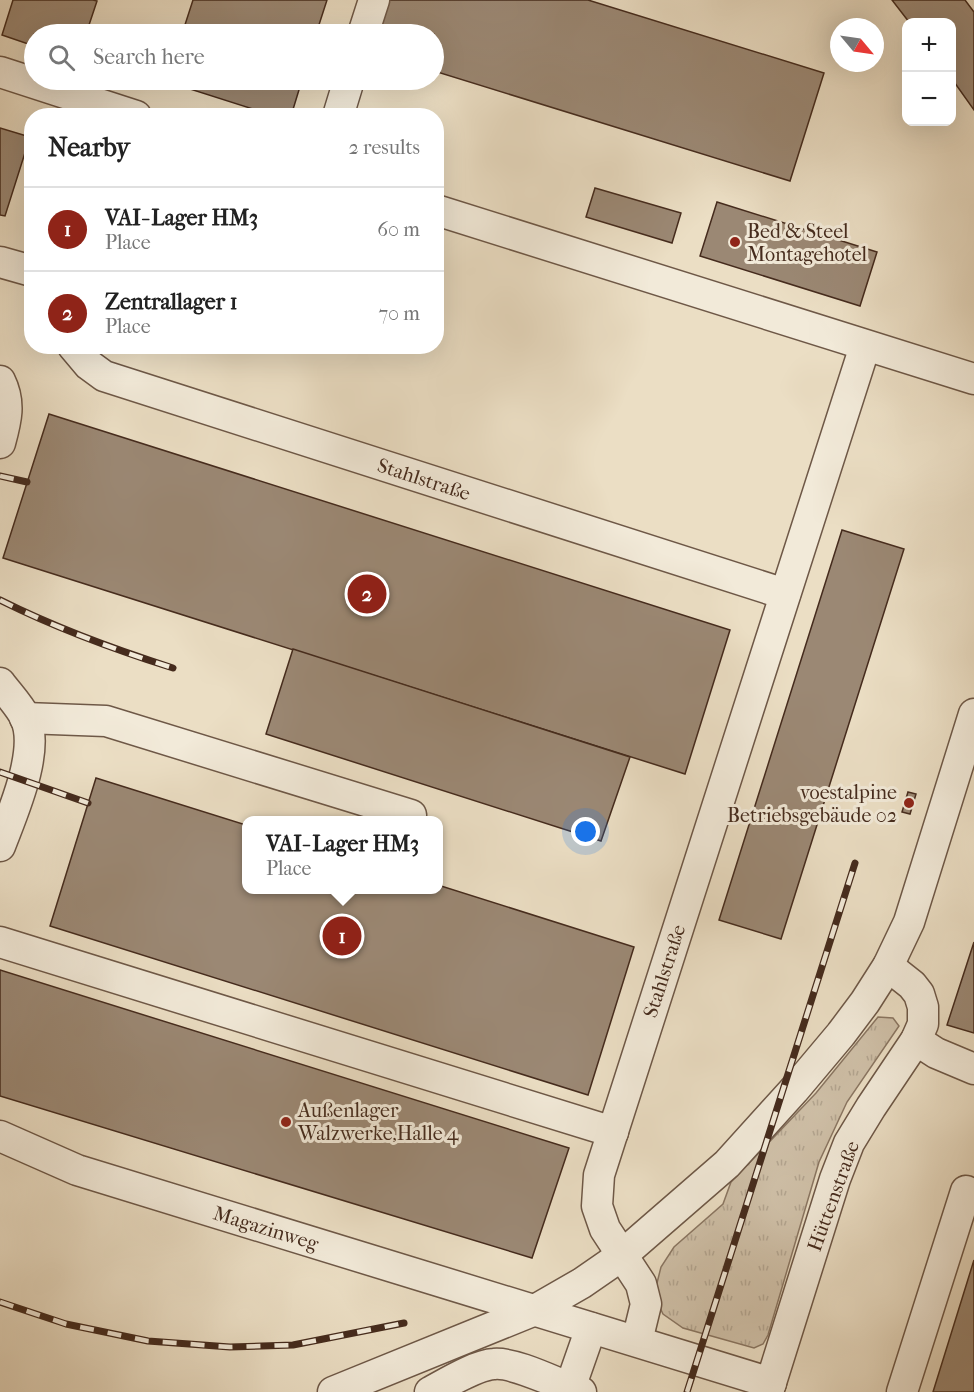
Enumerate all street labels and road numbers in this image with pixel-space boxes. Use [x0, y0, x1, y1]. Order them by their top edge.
street label: Stahlstraße [374, 454, 473, 505]
street label: Stahlstraße [639, 922, 690, 1021]
street label: Hüttenstraße [803, 1138, 864, 1255]
street label: Magazinweg [211, 1202, 321, 1255]

